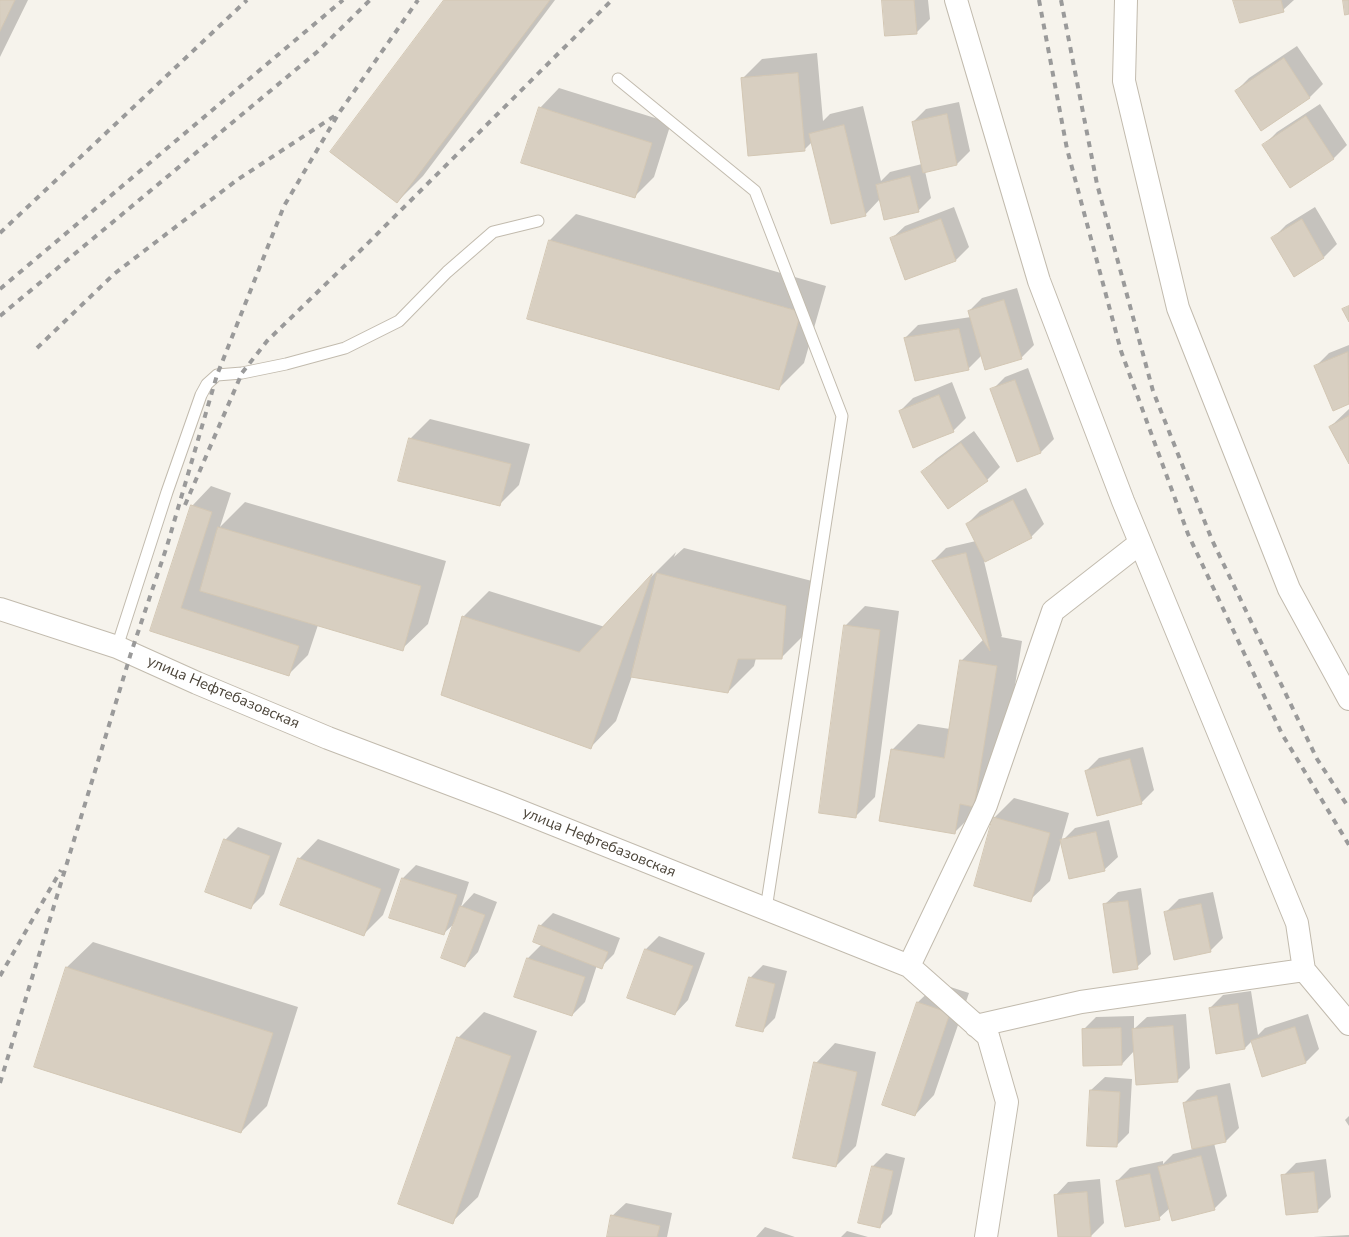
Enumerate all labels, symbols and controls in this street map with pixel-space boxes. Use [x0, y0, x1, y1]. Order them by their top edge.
street label: улица Нефтебазовская [144, 653, 302, 733]
street label: улица Нефтебазовская [520, 804, 678, 882]

